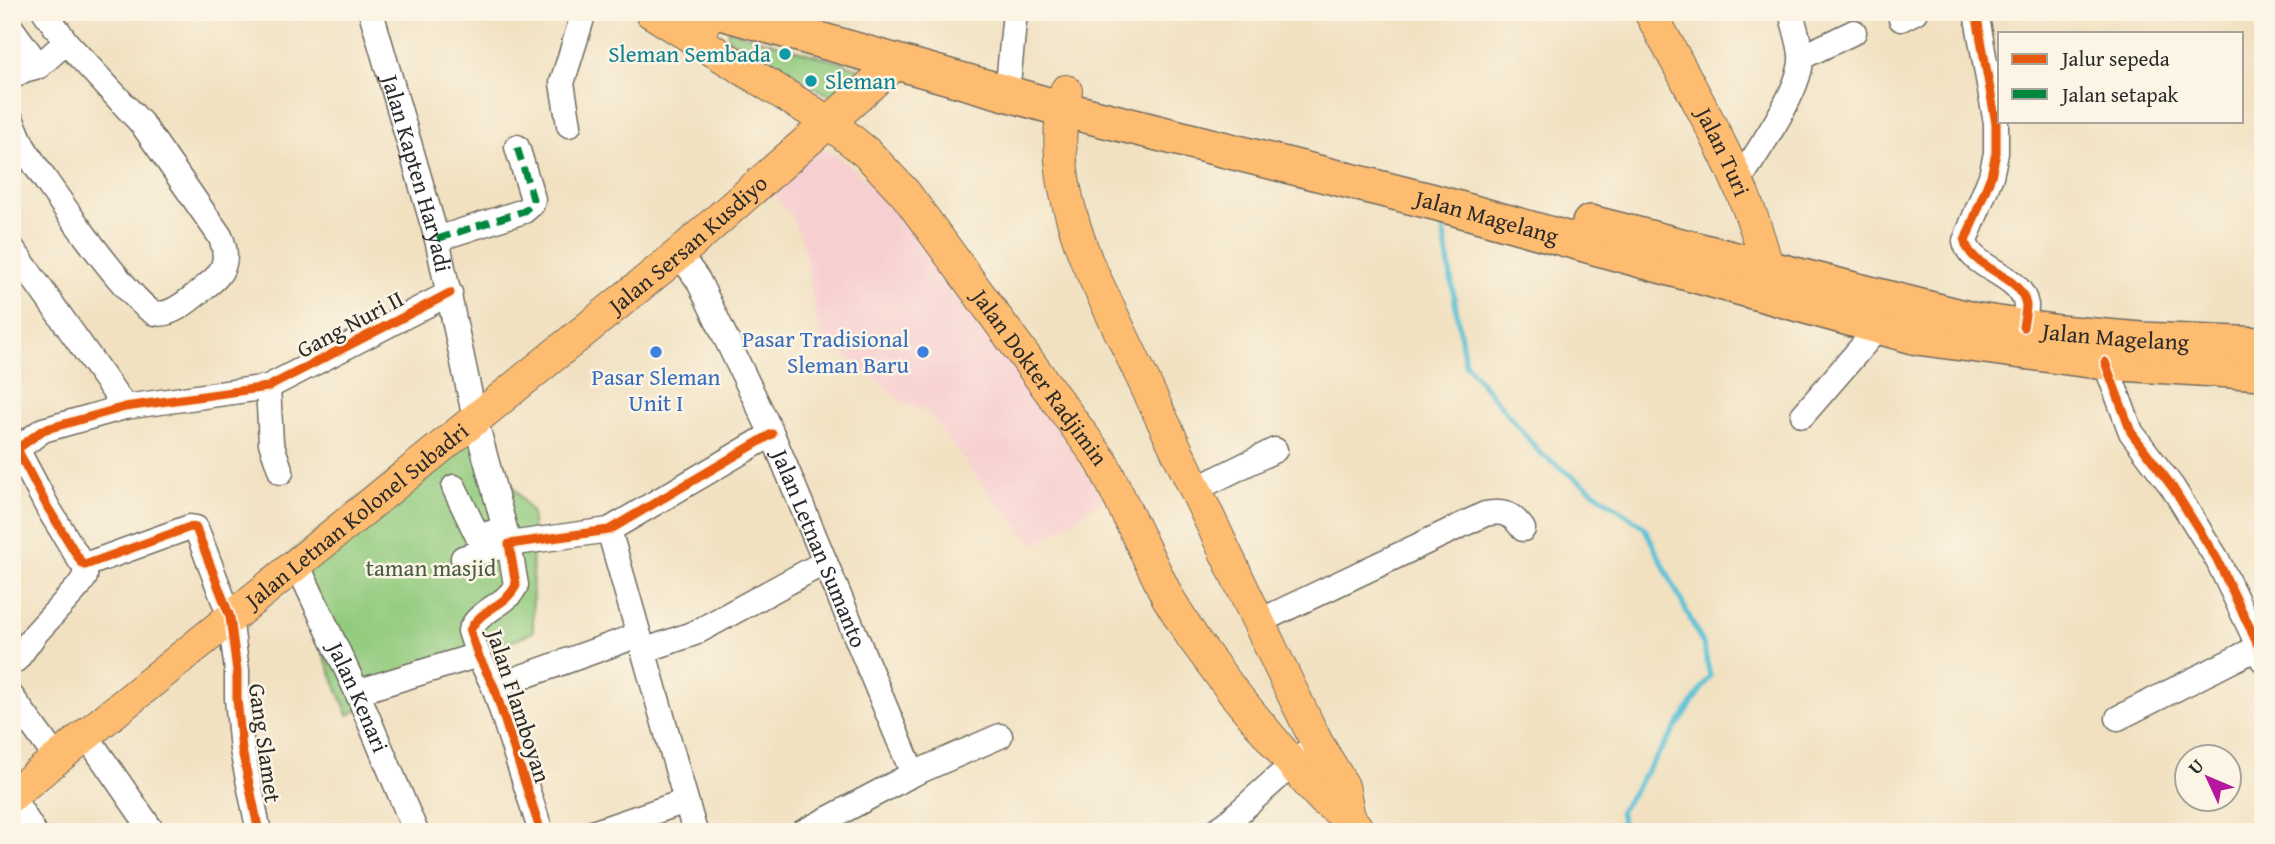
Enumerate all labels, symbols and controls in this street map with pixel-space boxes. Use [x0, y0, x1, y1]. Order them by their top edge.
legend [1998, 32, 2244, 122]
place label: Sleman Sembada [608, 37, 771, 70]
text: Jalur sepeda [2059, 43, 2170, 74]
marker: Sleman Sembada [777, 46, 793, 62]
place label: Sleman [825, 64, 896, 97]
street label: Jalan Kapten Haryadi [373, 68, 461, 275]
marker: Sleman [803, 73, 819, 89]
text: Jalan setapak [2059, 79, 2179, 110]
street label: Jalan Turi [1687, 99, 1759, 201]
street label: Jalan Sersan Kusdiyo [599, 167, 774, 323]
street label: Jalan Magelang [1409, 180, 1563, 252]
street label: Jalan Dokter Radjimin [963, 280, 1116, 472]
street label: Gang Nuri II [291, 282, 409, 365]
street label: Jalan Magelang [2037, 313, 2190, 358]
place label: Pasar Tradisional Sleman Baru [742, 322, 910, 381]
marker: Pasar Sleman Unit I [648, 344, 664, 360]
marker: Pasar Tradisional Sleman Baru [915, 344, 931, 360]
place label: Pasar Sleman Unit I [592, 360, 720, 419]
street label: Jalan Letnan Kolonel Subadri [235, 414, 475, 617]
street label: Jalan Letnan Sumanto [763, 441, 876, 652]
park label: taman masjid [366, 551, 497, 584]
street label: Jalan Flamboyan [478, 622, 560, 787]
street label: Jalan Kenari [319, 634, 398, 757]
street label: Gang Slamet [241, 681, 290, 805]
north arrow [2174, 742, 2244, 812]
text: U [2181, 752, 2210, 781]

